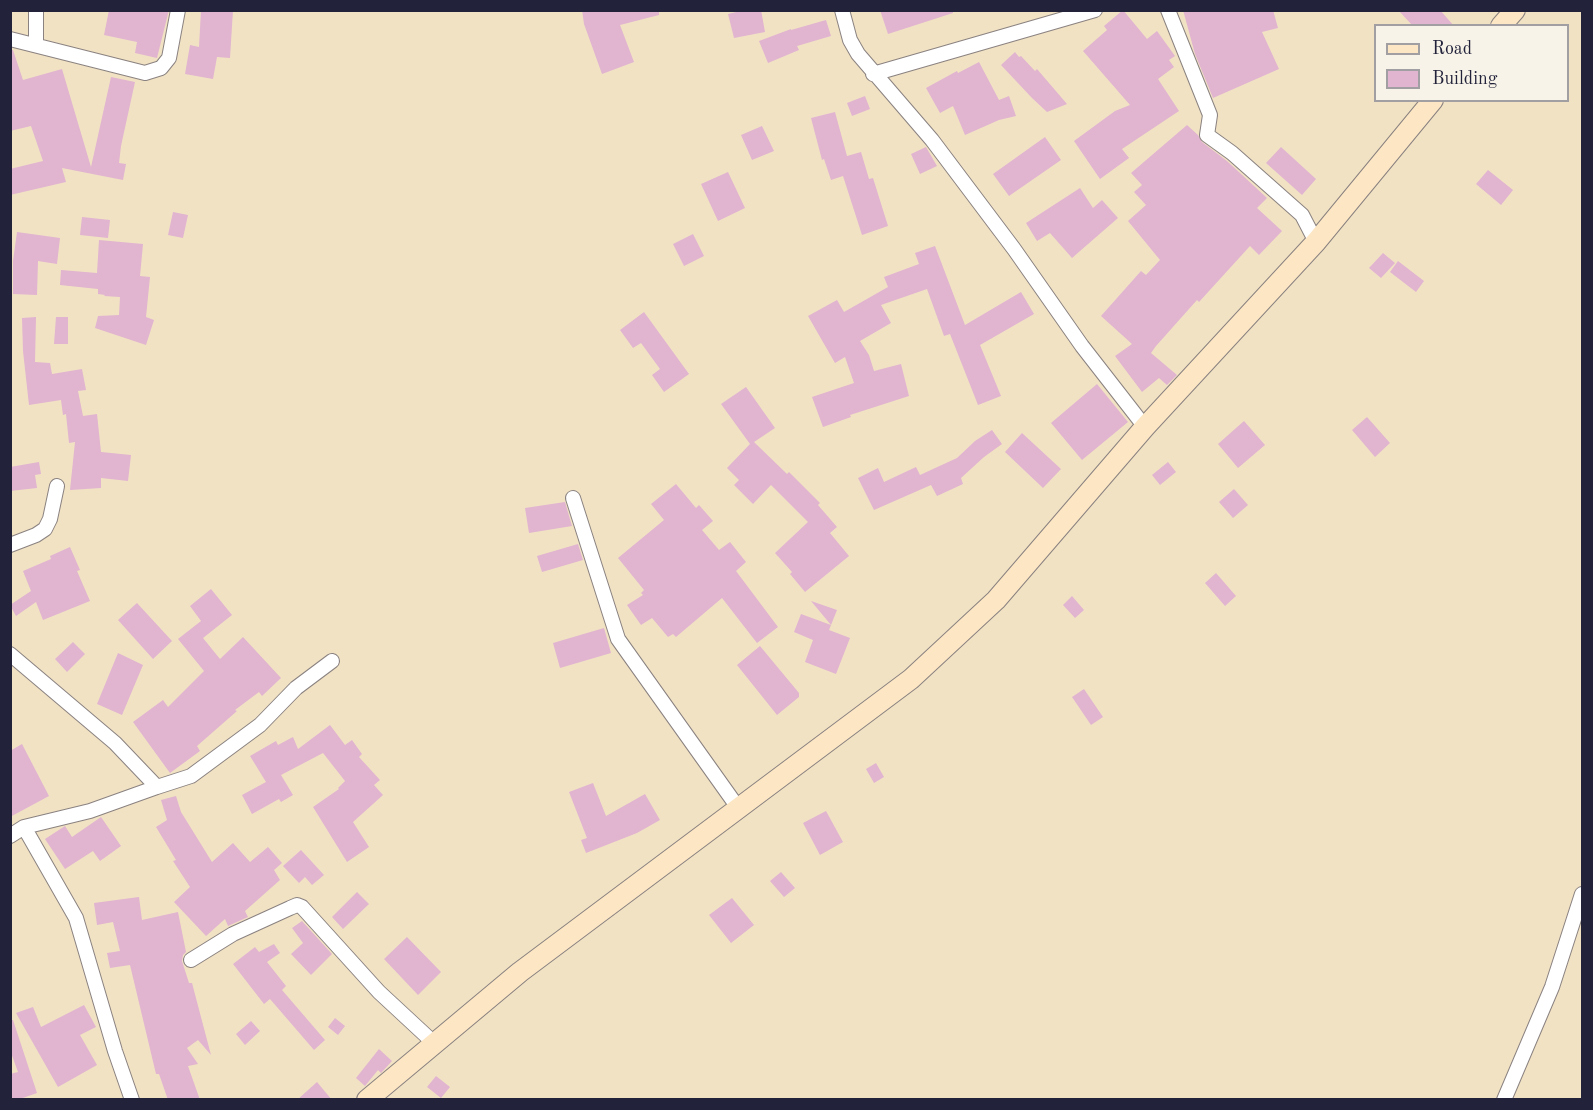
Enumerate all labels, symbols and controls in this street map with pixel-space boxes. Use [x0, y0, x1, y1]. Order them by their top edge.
legend [1374, 24, 1569, 102]
text: Road [1432, 40, 1472, 58]
text: Building [1432, 70, 1497, 88]

